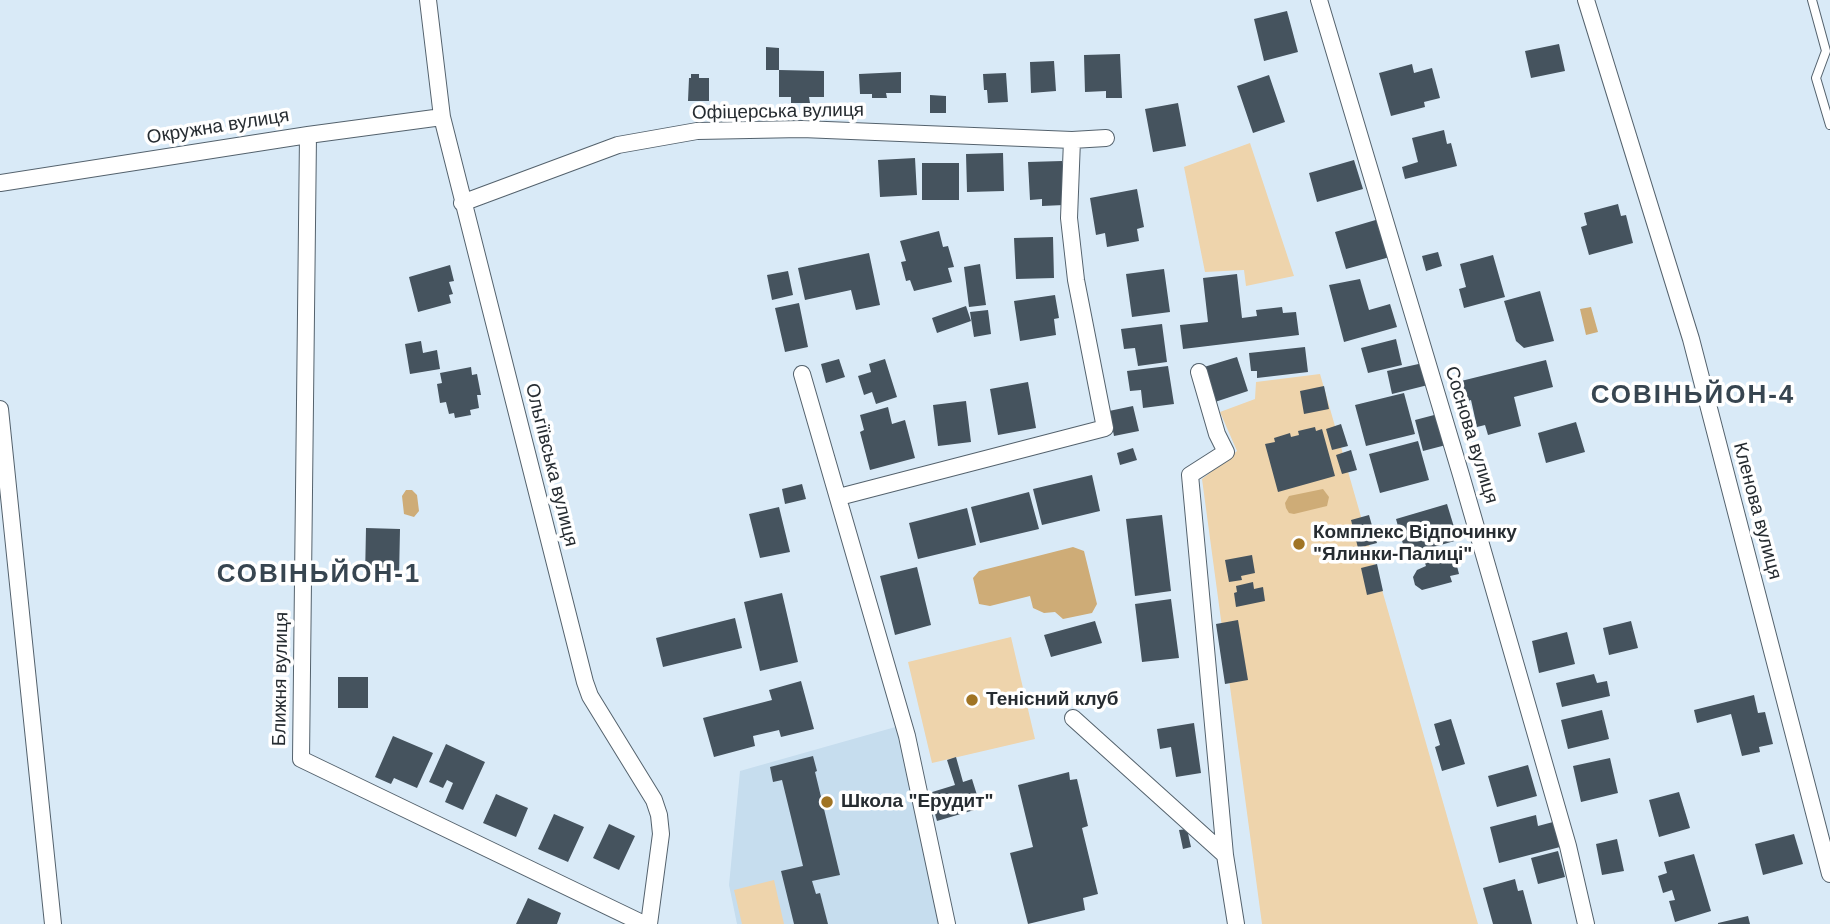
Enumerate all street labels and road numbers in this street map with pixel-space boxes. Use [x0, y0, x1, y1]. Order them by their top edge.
street label: Офіцерська вулиця [692, 99, 864, 125]
street label: Окружна вулиця [145, 104, 291, 150]
street label: Соснова вулиця [1439, 364, 1503, 506]
street label: Ольгіївська вулиця [520, 381, 582, 549]
street label: Кленова вулиця [1728, 440, 1786, 582]
street label: Ближня вулиця [268, 612, 294, 746]

